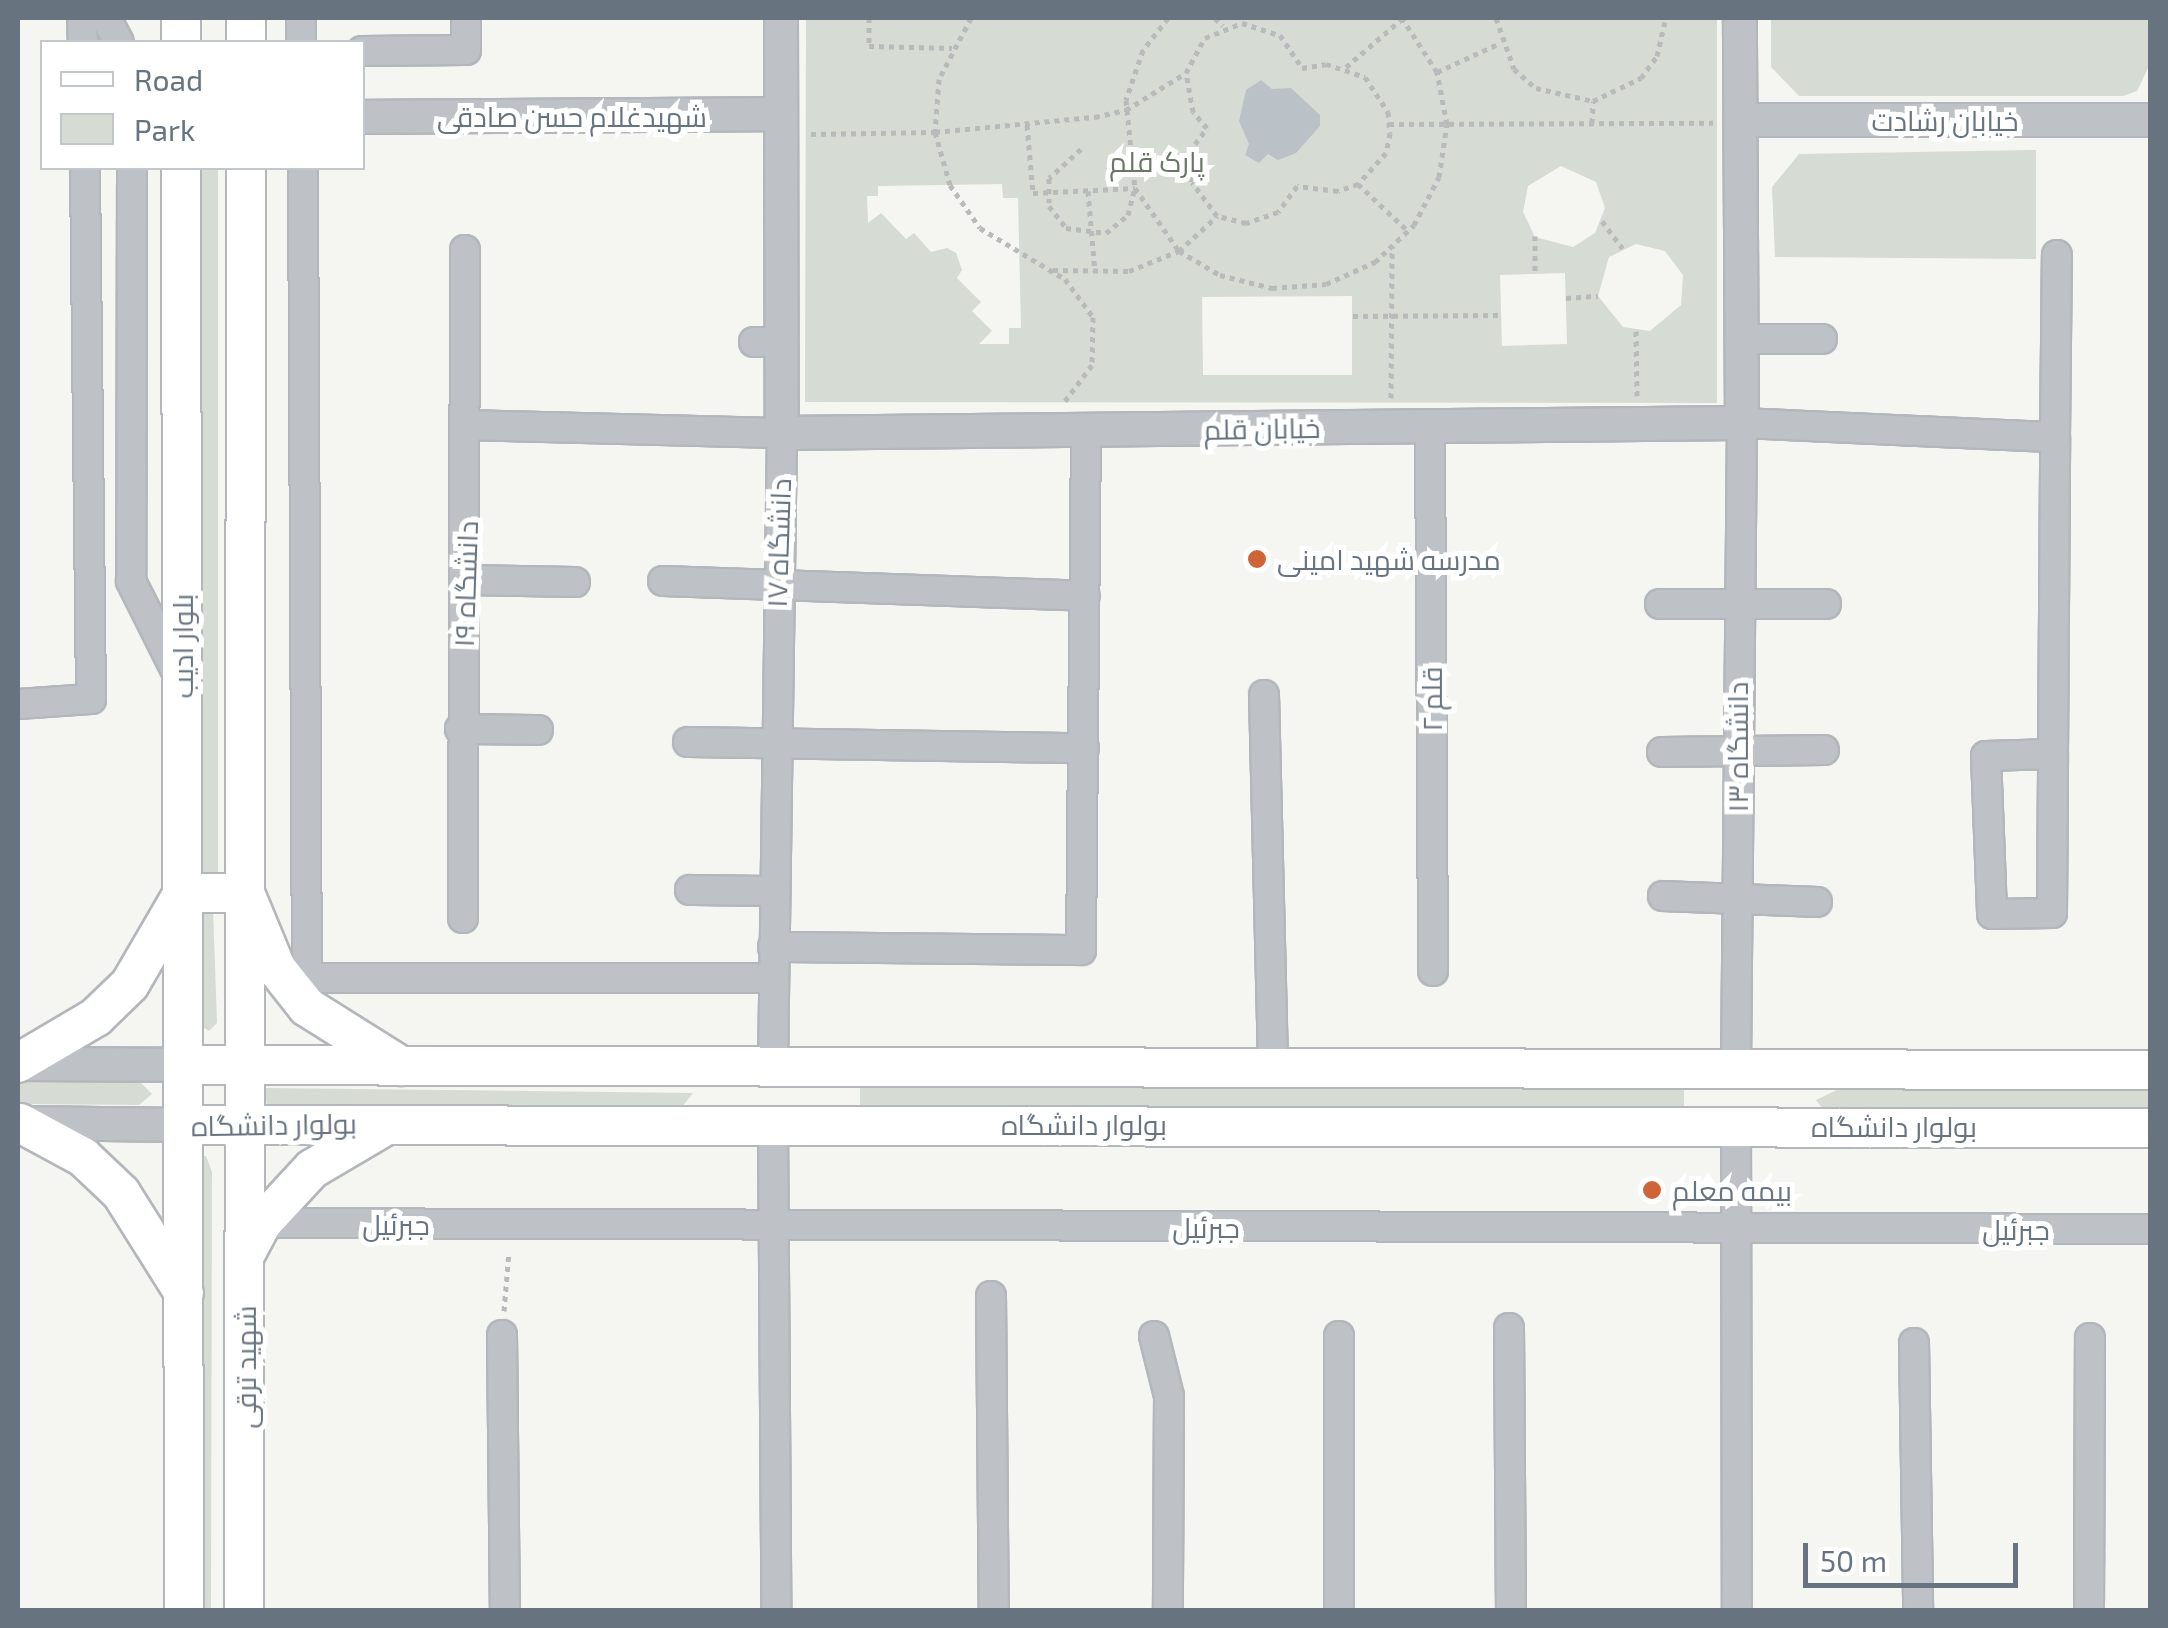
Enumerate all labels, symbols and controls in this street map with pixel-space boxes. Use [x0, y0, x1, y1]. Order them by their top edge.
legend [40, 40, 365, 170]
text: Road [134, 61, 203, 97]
street label: شهیدغلام حسن صادقی [437, 99, 707, 133]
street label: خیابان رشادت [1871, 103, 2019, 137]
text: Park [134, 111, 195, 147]
park label: پارک قلم [1109, 144, 1205, 178]
street label: خیابان قلم [1203, 410, 1321, 446]
street label: دانشگاه ۱۷ [759, 478, 797, 608]
street label: دانشگاه ۱۹ [446, 520, 484, 648]
place label: مدرسه شهید امینی [1277, 542, 1501, 576]
marker: مدرسه شهید امینی [1246, 548, 1268, 570]
street label: بلوار ادیب [165, 594, 199, 698]
street label: قلم ۲ [1414, 666, 1448, 732]
street label: دانشگاه ۱۳ [1720, 682, 1754, 812]
street label: بولوار دانشگاه [191, 1106, 357, 1142]
street label: بولوار دانشگاه [1001, 1107, 1167, 1141]
street label: بولوار دانشگاه [1811, 1109, 1977, 1143]
place label: بیمه معلم [1672, 1173, 1792, 1207]
marker: بیمه معلم [1641, 1179, 1663, 1201]
street label: جبرئیل [362, 1207, 430, 1241]
street label: جبرئیل [1172, 1210, 1240, 1244]
street label: جبرئیل [1982, 1212, 2050, 1246]
street label: شهید ترقی [228, 1305, 262, 1429]
scale bar [1808, 1523, 2023, 1585]
text: 50 m [1820, 1542, 1887, 1578]

